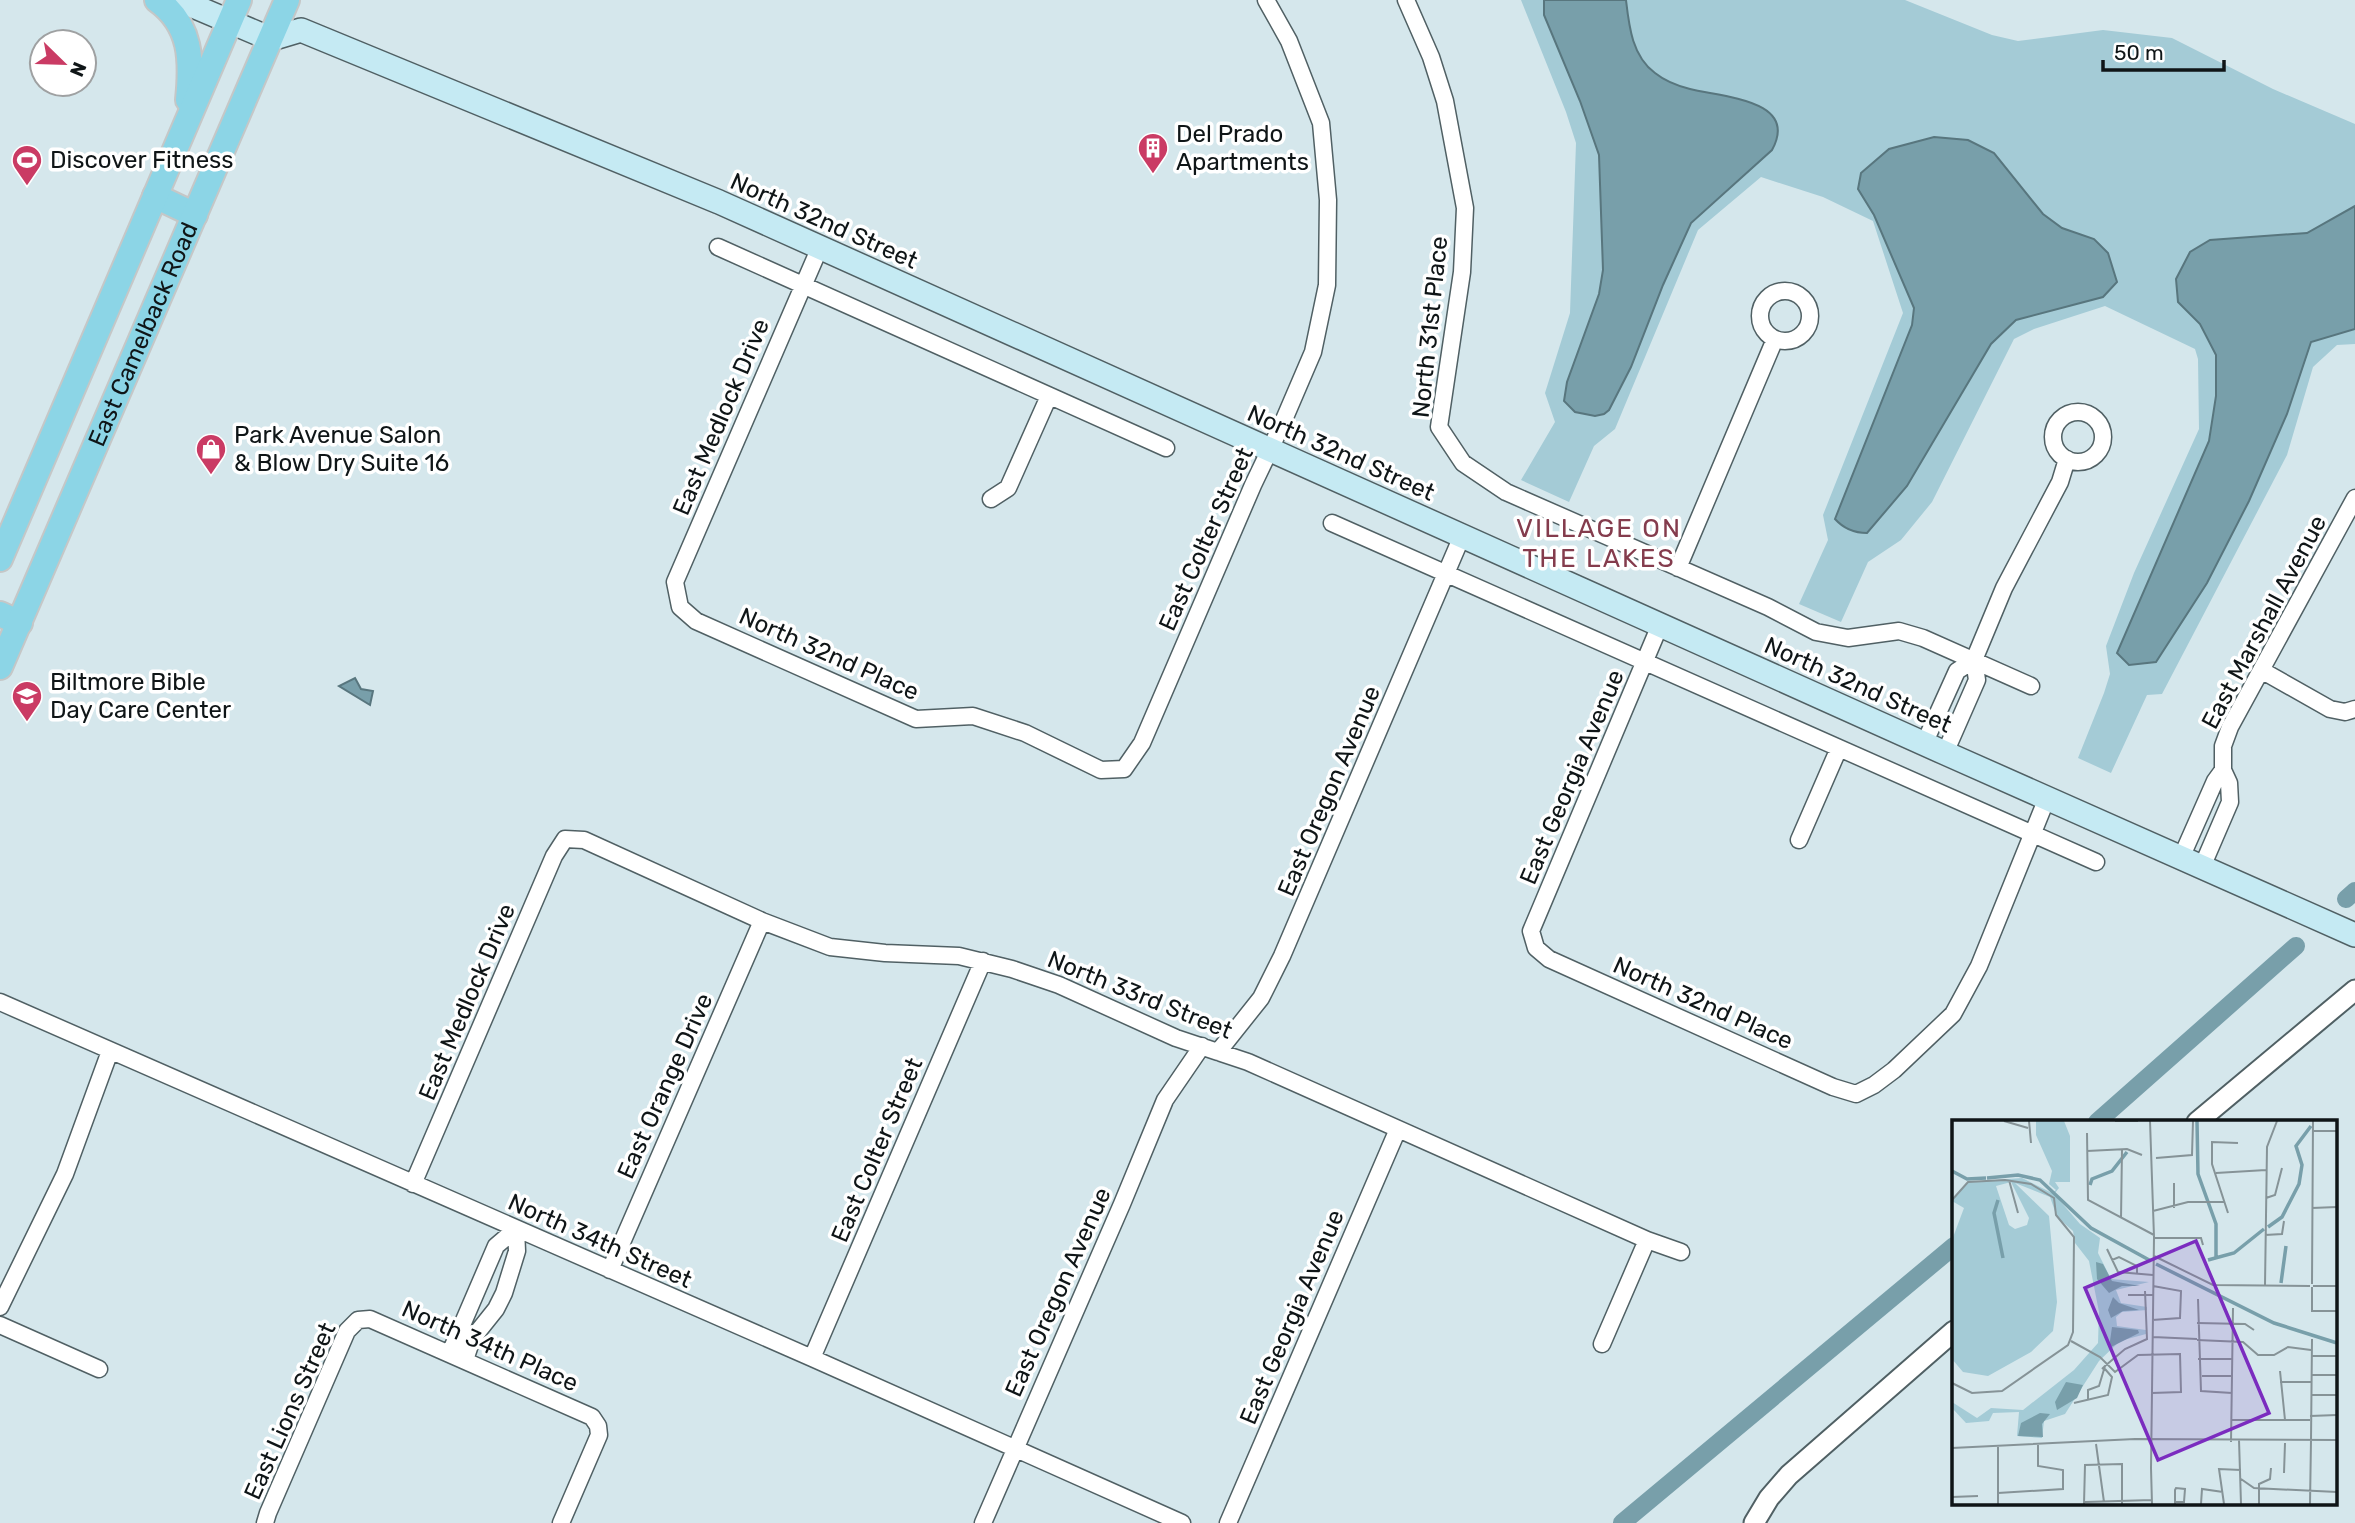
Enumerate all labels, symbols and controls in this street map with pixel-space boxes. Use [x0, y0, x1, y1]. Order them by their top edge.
north arrow [28, 28, 98, 98]
scale bar [2103, 28, 2224, 72]
text: 50 m [2114, 40, 2164, 65]
text: N [65, 59, 91, 80]
place label: Del Prado Apartments [1176, 120, 1309, 176]
building icon: Del Prado Apartments [1136, 131, 1170, 175]
sports icon: Discover Fitness [10, 143, 44, 187]
place label: Discover Fitness [50, 146, 234, 174]
street label: North 32nd Street [726, 167, 922, 275]
street label: East Camelback Road [83, 218, 204, 451]
street label: North 31st Place [1407, 235, 1453, 419]
street label: East Medlock Drive [667, 315, 775, 519]
street label: North 32nd Street [1243, 399, 1439, 507]
place label: Park Avenue Salon & Blow Dry Suite 16 [234, 421, 449, 477]
shop icon: Park Avenue Salon & Blow Dry Suite 16 [194, 432, 228, 476]
street label: East Colter Street [1153, 443, 1259, 635]
street label: East Marshall Avenue [2196, 510, 2332, 734]
district label: VILLAGE ON THE LAKES [1516, 513, 1682, 574]
street label: North 32nd Place [735, 602, 923, 706]
street label: North 32nd Street [1760, 631, 1956, 739]
street label: East Georgia Avenue [1514, 665, 1630, 889]
place label: Biltmore Bible Day Care Center [50, 668, 231, 724]
school or university icon: Biltmore Bible Day Care Center [10, 679, 44, 723]
street label: East Oregon Avenue [1272, 682, 1386, 900]
street label: East Medlock Drive [413, 900, 521, 1104]
street label: North 33rd Street [1044, 945, 1236, 1045]
street label: North 32nd Place [1609, 951, 1797, 1055]
street label: East Orange Drive [612, 989, 718, 1183]
street label: East Colter Street [826, 1054, 928, 1246]
inset map [1952, 1120, 2338, 1506]
street label: East Oregon Avenue [999, 1183, 1117, 1401]
street label: North 34th Street [504, 1188, 696, 1294]
street label: East Georgia Avenue [1234, 1205, 1350, 1429]
street label: North 34th Place [398, 1295, 582, 1397]
street label: East Lions Street [238, 1318, 342, 1504]

